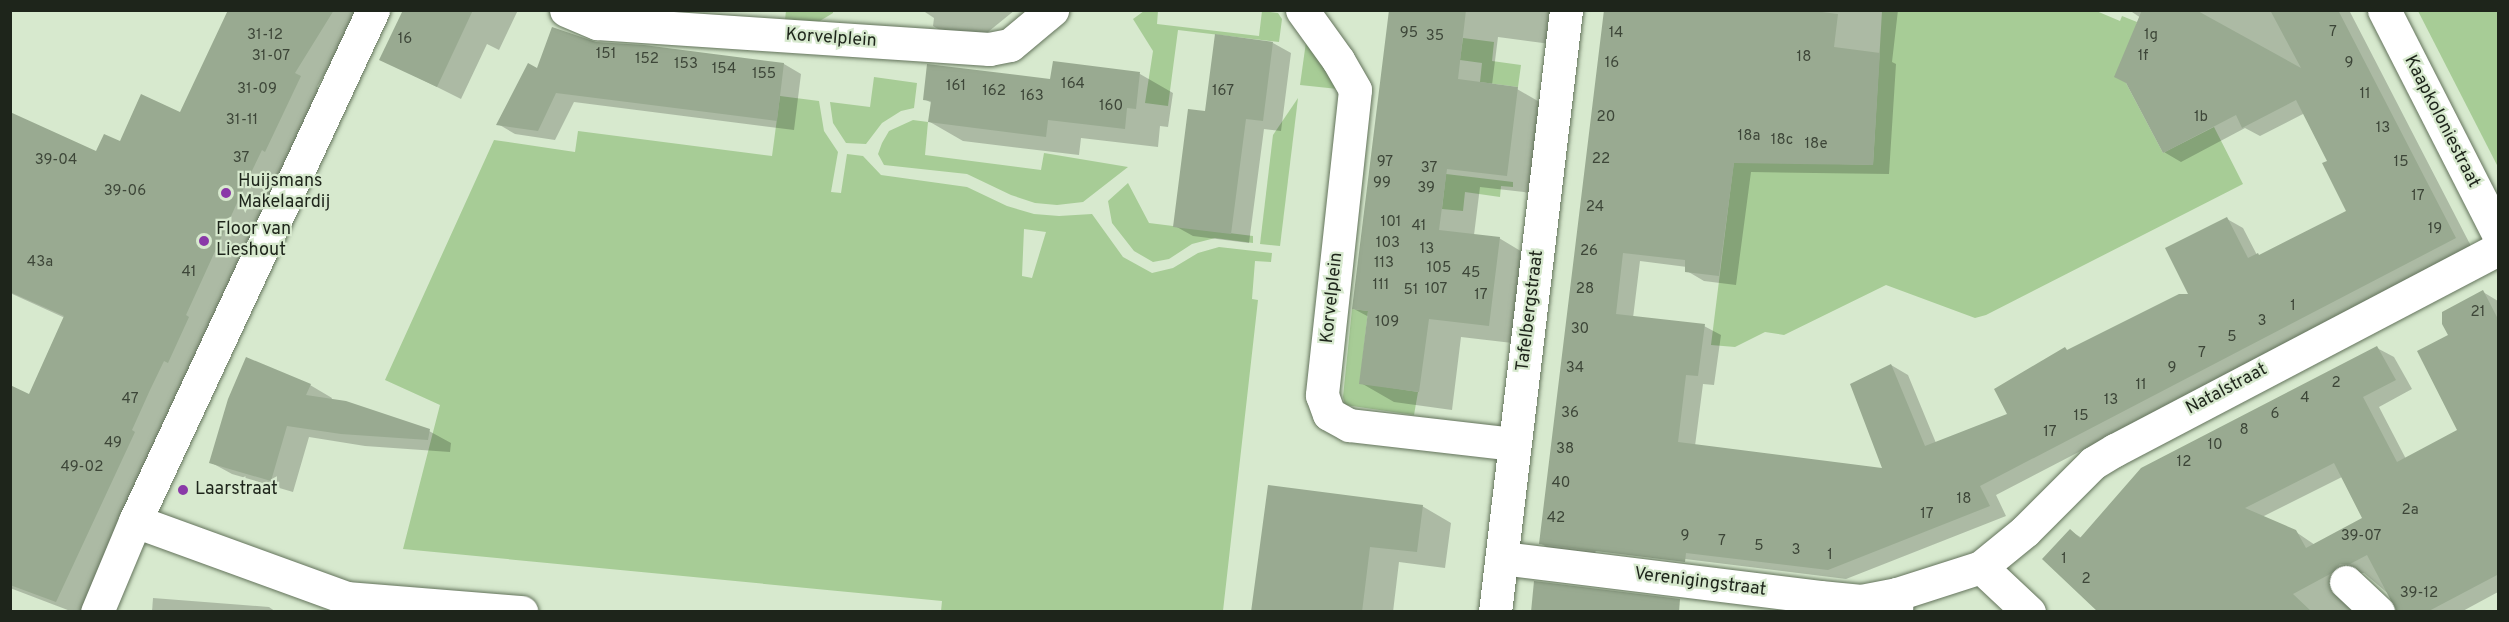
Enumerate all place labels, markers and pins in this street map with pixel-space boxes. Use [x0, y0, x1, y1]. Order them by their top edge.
place label: Huijsmans Makelaardij [238, 172, 330, 214]
marker: Huijsmans Makelaardij [219, 186, 233, 200]
place label: Floor van Lieshout [216, 220, 291, 262]
marker: Floor van Lieshout [197, 234, 211, 248]
place label: Laarstraat [195, 479, 278, 501]
marker: Laarstraat [176, 483, 190, 497]

